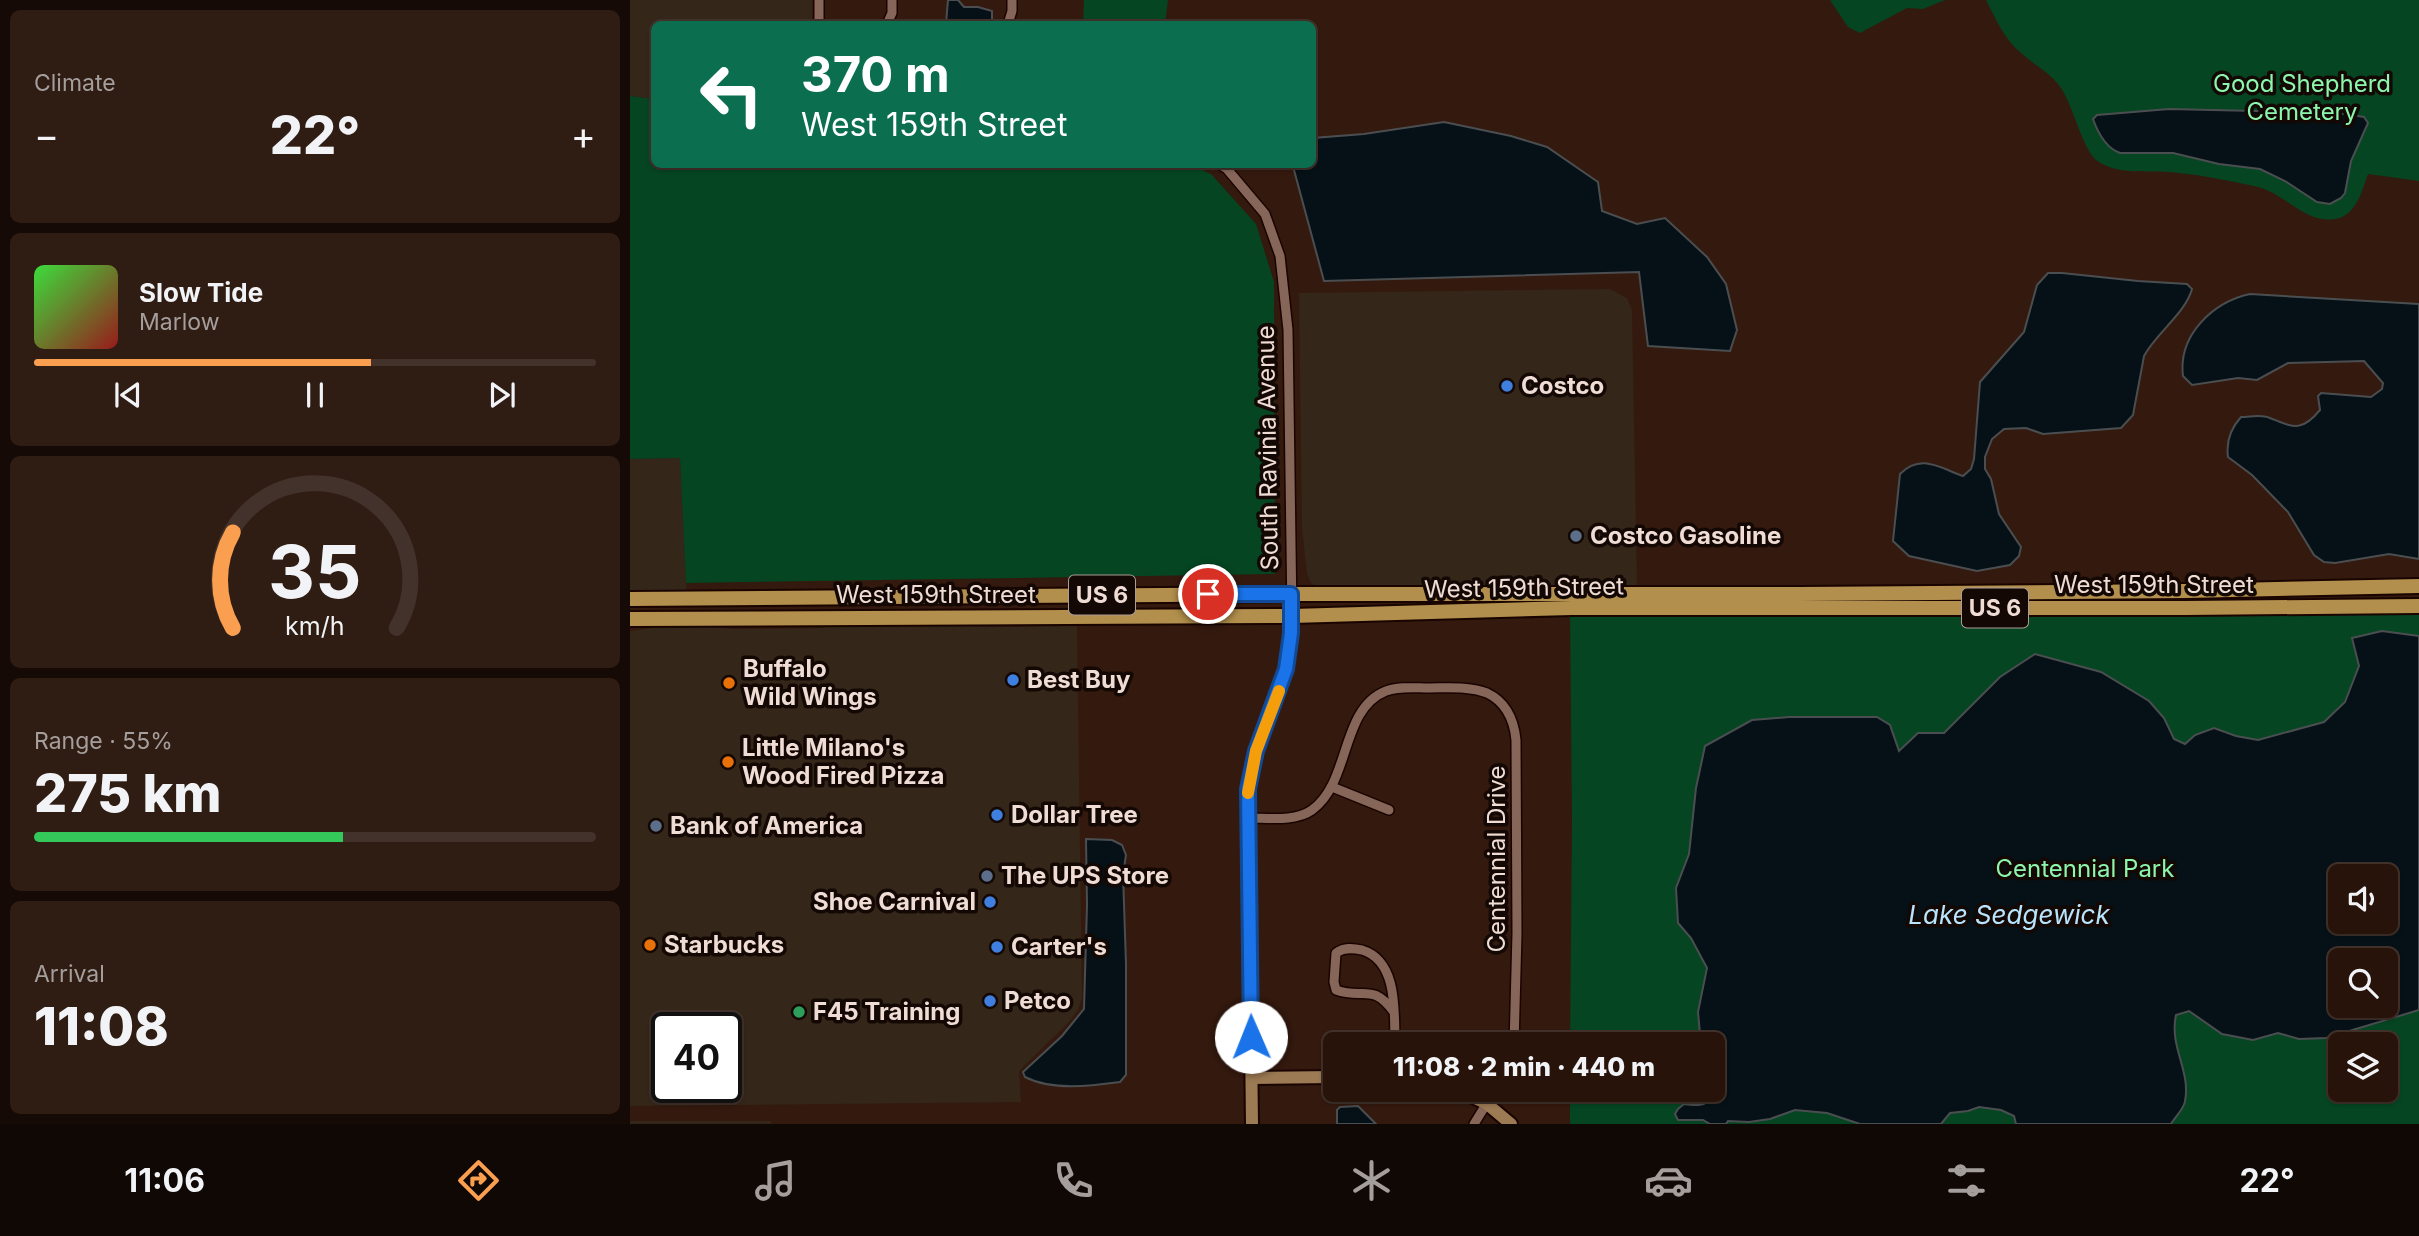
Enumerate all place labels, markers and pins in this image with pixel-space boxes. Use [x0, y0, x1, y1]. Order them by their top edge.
place label: Costco [1521, 371, 1604, 400]
marker: Costco [1499, 378, 1515, 394]
place label: Costco Gasoline [1590, 521, 1781, 550]
marker: Costco Gasoline [1568, 528, 1584, 544]
pin [1178, 564, 1238, 624]
place label: Buffalo Wild Wings [743, 654, 877, 711]
place label: Best Buy [1027, 665, 1131, 694]
marker: Best Buy [1005, 672, 1021, 688]
marker: Buffalo Wild Wings [721, 675, 737, 691]
place label: Little Milano's Wood Fired Pizza [742, 733, 944, 790]
marker: Little Milano's Wood Fired Pizza [720, 754, 736, 770]
place label: Dollar Tree [1011, 800, 1138, 829]
marker: Dollar Tree [989, 807, 1005, 823]
place label: Bank of America [670, 811, 863, 840]
marker: Bank of America [648, 818, 664, 834]
place label: The UPS Store [1001, 861, 1169, 890]
marker: The UPS Store [979, 868, 995, 884]
place label: Shoe Carnival [813, 887, 976, 916]
marker: Shoe Carnival [982, 894, 998, 910]
place label: Starbucks [664, 930, 784, 959]
place label: Carter's [1011, 932, 1107, 961]
marker: Starbucks [642, 937, 658, 953]
marker: Carter's [989, 939, 1005, 955]
place label: Petco [1004, 986, 1071, 1015]
marker: Petco [982, 993, 998, 1009]
place label: F45 Training [813, 997, 960, 1026]
marker: F45 Training [791, 1004, 807, 1020]

